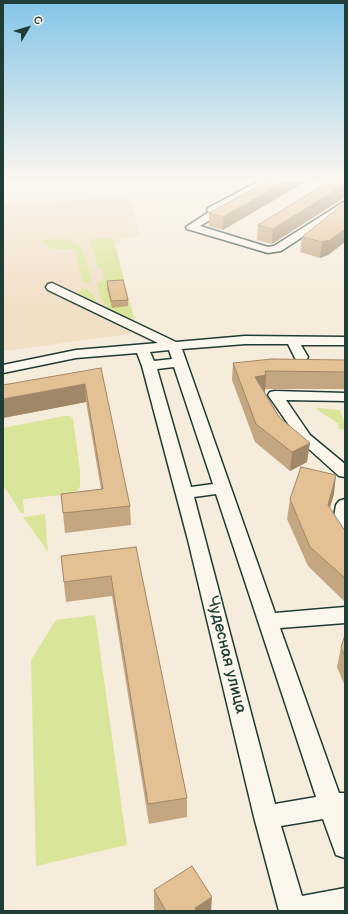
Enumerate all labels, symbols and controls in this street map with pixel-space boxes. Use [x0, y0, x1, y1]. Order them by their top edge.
north arrow [8, 8, 48, 48]
text: С [30, 13, 45, 27]
street label: Чудесная улица [202, 594, 250, 716]

